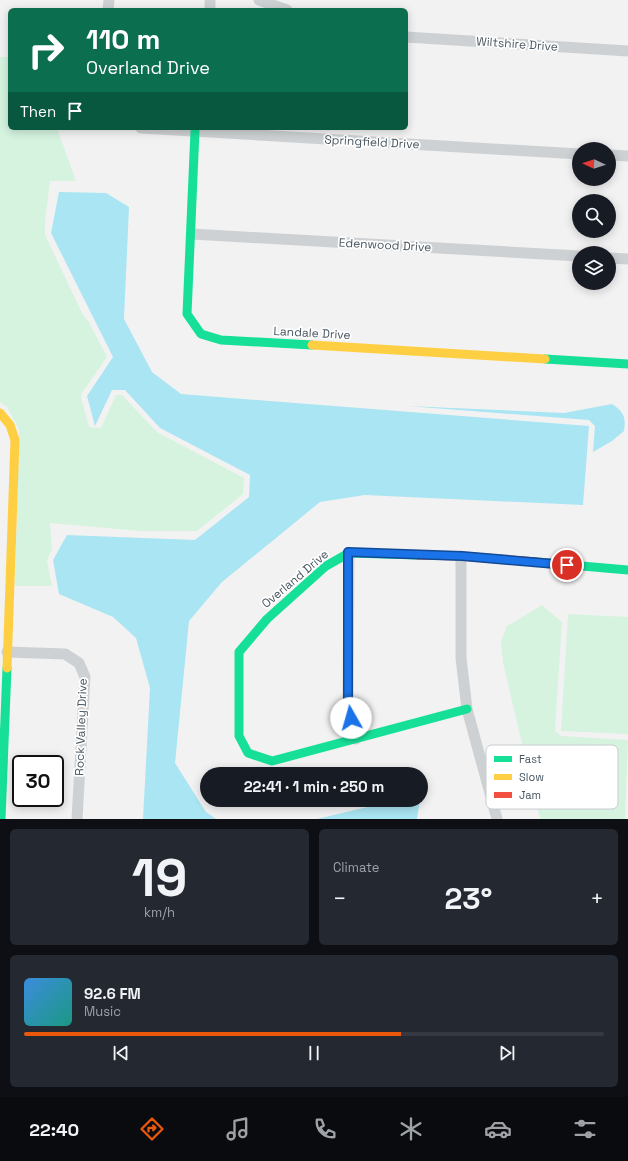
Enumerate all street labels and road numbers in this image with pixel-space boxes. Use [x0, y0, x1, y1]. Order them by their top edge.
street label: Wiltshire Drive [476, 33, 558, 55]
street label: Springfield Drive [324, 132, 420, 152]
street label: Edenwood Drive [338, 235, 432, 255]
street label: Landale Drive [273, 323, 351, 343]
street label: Overland Drive [258, 546, 332, 612]
street label: Rock Valley Drive [71, 678, 91, 776]

